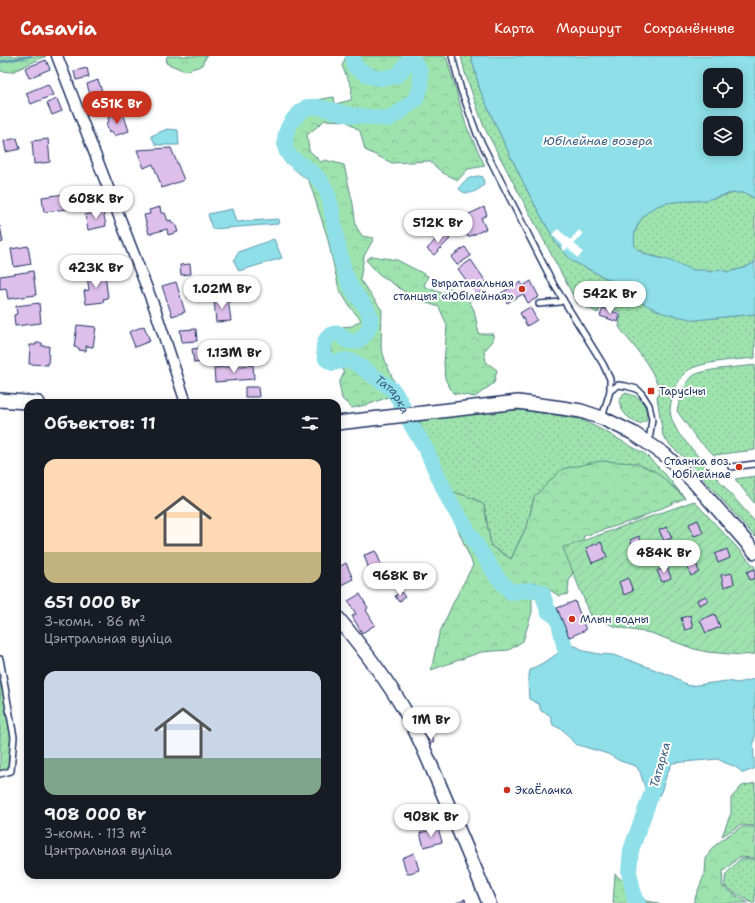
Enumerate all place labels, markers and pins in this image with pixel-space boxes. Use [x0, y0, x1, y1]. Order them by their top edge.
pin: 651K Br [80, 91, 154, 125]
pin: 608K Br [59, 186, 133, 220]
pin: 512K Br [401, 210, 475, 244]
pin: 423K Br [59, 255, 133, 289]
pin: 1.02M Br [181, 276, 263, 310]
place label: Выратавальная станцыя «Юбілейная» [393, 276, 514, 304]
pin: 542K Br [573, 281, 647, 315]
marker: Выратавальная станцыя «Юбілейная» [517, 284, 527, 294]
pin: 1.13M Br [193, 340, 275, 374]
place label: Тарусічы [659, 384, 706, 399]
marker: Тарусічы [646, 386, 656, 396]
place label: Стаянка воз. Юбілейнае [664, 454, 731, 482]
marker: Стаянка воз. Юбілейнае [734, 462, 744, 472]
pin: 484K Br [627, 540, 701, 574]
pin: 968K Br [363, 563, 437, 597]
place label: Млын водны [580, 612, 649, 627]
marker: Млын водны [567, 614, 577, 624]
pin: 1M Br [403, 707, 459, 741]
place label: ЭкаЁлачка [515, 783, 573, 798]
marker: ЭкаЁлачка [502, 785, 512, 795]
pin: 908K Br [394, 804, 468, 838]

